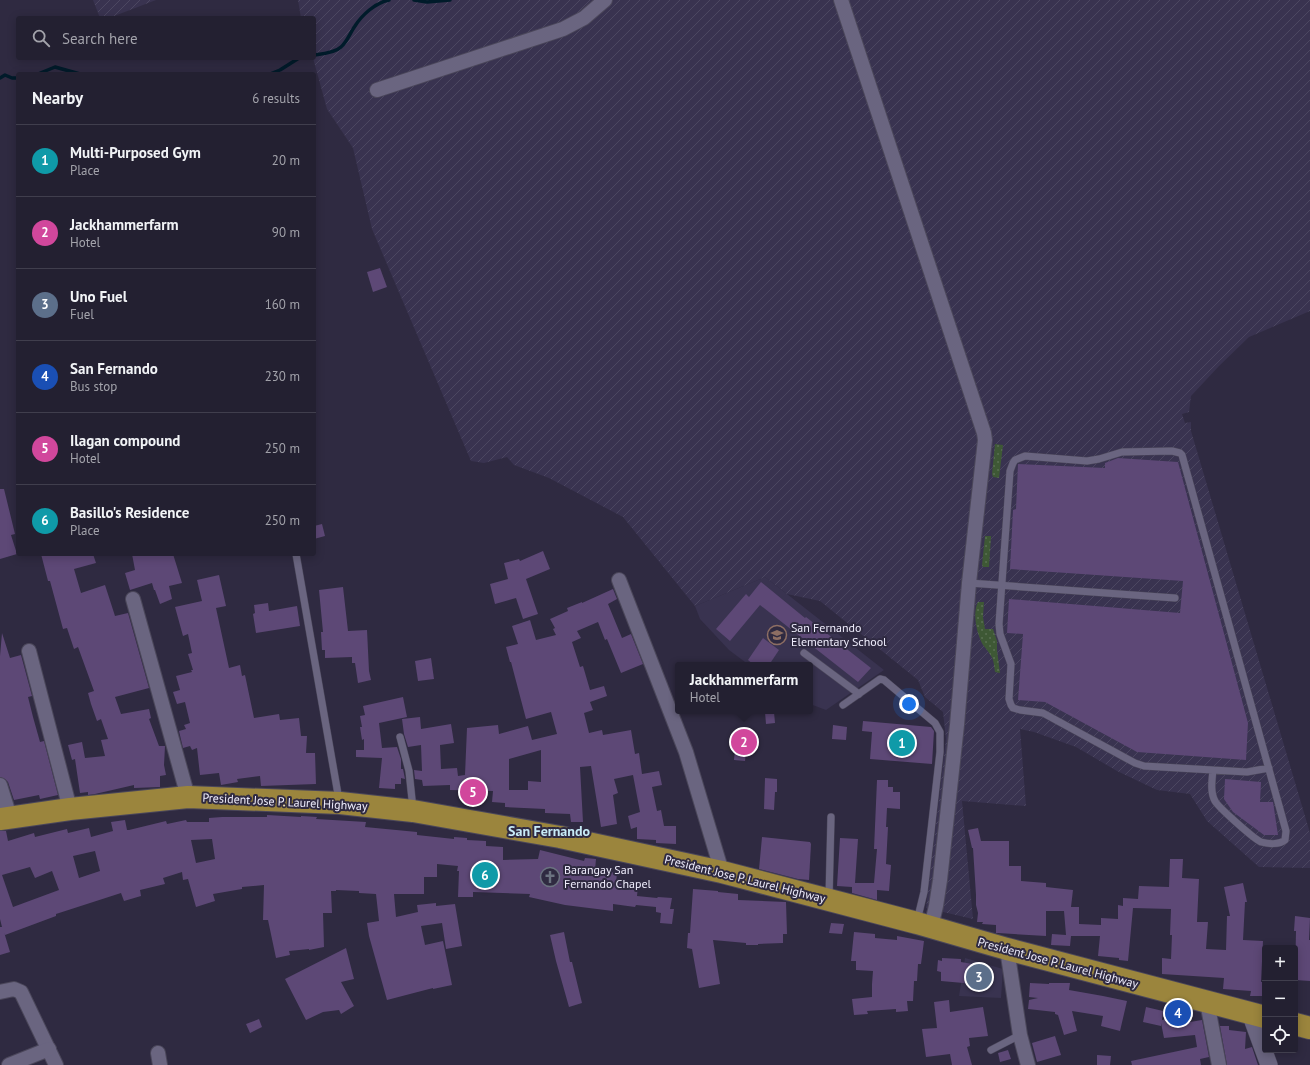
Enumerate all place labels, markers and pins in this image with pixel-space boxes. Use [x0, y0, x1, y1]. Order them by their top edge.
place label: San Fernando Elementary School [791, 620, 887, 649]
school or university icon: San Fernando Elementary School [766, 624, 788, 646]
pin: 2 [731, 727, 757, 757]
pin: 1 [889, 728, 915, 758]
pin: 5 [460, 777, 486, 807]
pin: 6 [472, 860, 498, 890]
place label: Barangay San Fernando Chapel [564, 862, 652, 891]
church icon: Barangay San Fernando Chapel [539, 866, 561, 888]
pin: 3 [966, 962, 992, 992]
pin: 4 [1165, 998, 1191, 1028]

